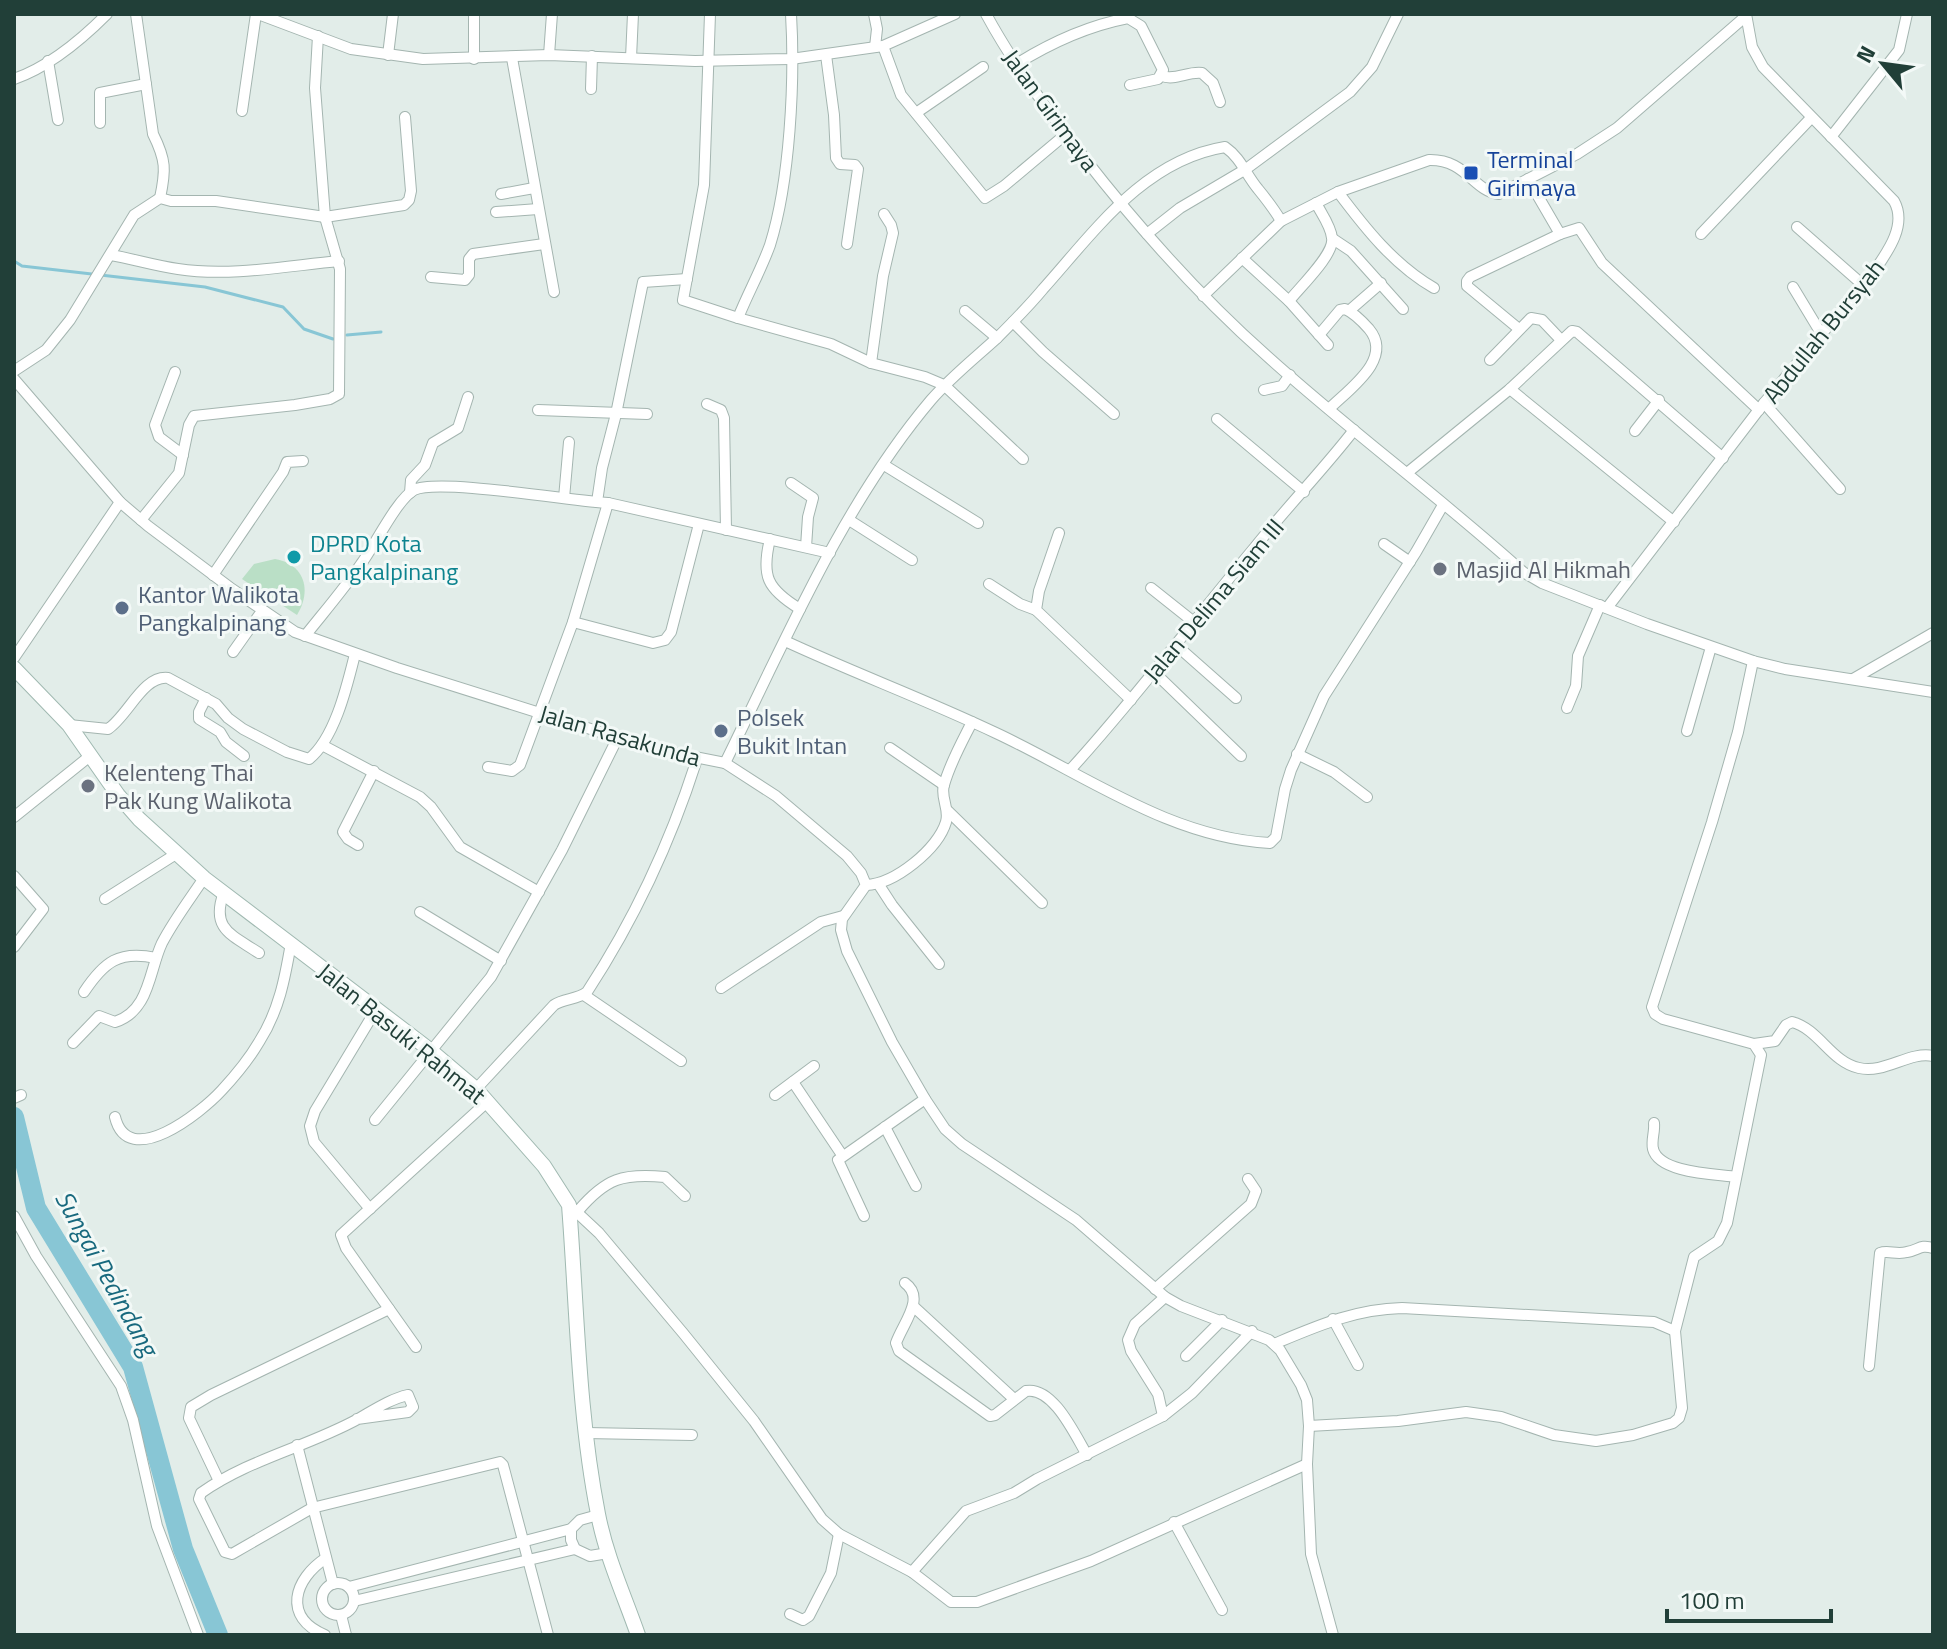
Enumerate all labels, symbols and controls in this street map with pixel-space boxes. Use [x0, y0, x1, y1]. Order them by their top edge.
north arrow [1843, 24, 1923, 104]
text: N [1847, 39, 1884, 69]
street label: Jalan Girimaya [994, 41, 1108, 179]
place label: Terminal Girimaya [1487, 141, 1576, 205]
marker: Terminal Girimaya [1462, 164, 1480, 182]
street label: Abdullah Bursyah [1753, 251, 1893, 411]
street label: Jalan Delima Siam III [1134, 510, 1292, 690]
place label: DPRD Kota Pangkalpinang [310, 525, 458, 589]
marker: DPRD Kota Pangkalpinang [285, 548, 303, 566]
place label: Masjid Al Hikmah [1456, 551, 1631, 587]
marker: Masjid Al Hikmah [1431, 560, 1449, 578]
place label: Kantor Walikota Pangkalpinang [138, 576, 299, 640]
marker: Kantor Walikota Pangkalpinang [113, 599, 131, 617]
street label: Jalan Rasakunda [535, 695, 705, 775]
place label: Polsek Bukit Intan [737, 699, 847, 763]
marker: Polsek Bukit Intan [712, 722, 730, 740]
place label: Kelenteng Thai Pak Kung Walikota [104, 754, 291, 818]
marker: Kelenteng Thai Pak Kung Walikota [79, 777, 97, 795]
street label: Jalan Basuki Rahmat [310, 954, 494, 1113]
water label: Sungai Pedindang [45, 1183, 170, 1365]
scale bar [1667, 1573, 1831, 1623]
text: 100 m [1679, 1582, 1745, 1618]

